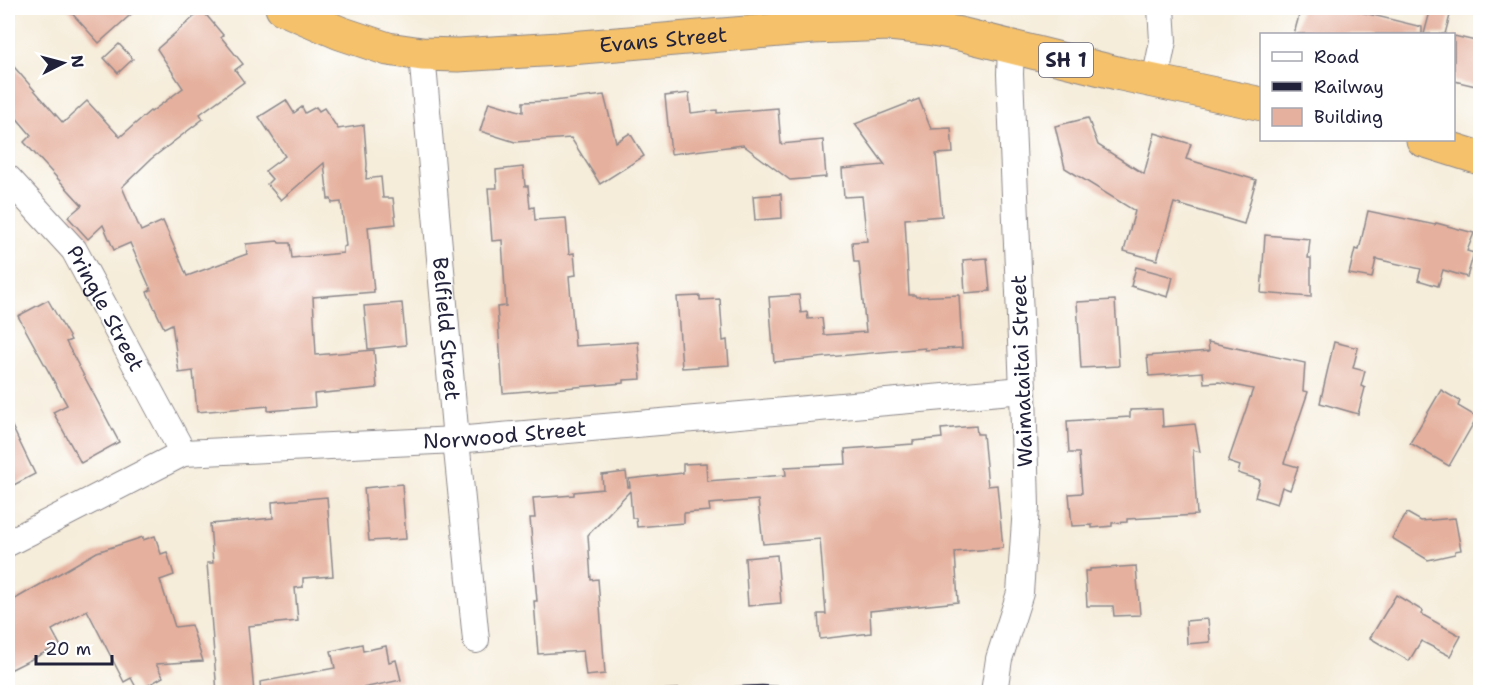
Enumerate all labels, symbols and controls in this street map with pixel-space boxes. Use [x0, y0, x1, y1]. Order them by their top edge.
street label: Evans Street [598, 21, 728, 59]
north arrow [33, 33, 93, 93]
legend [1260, 33, 1455, 141]
road number: SH 1 [1039, 43, 1093, 77]
text: Road [1314, 45, 1359, 69]
text: N [66, 54, 89, 69]
text: Railway [1314, 75, 1384, 99]
text: Building [1314, 105, 1383, 129]
street label: Pringle Street [60, 240, 151, 376]
street label: Belfield Street [426, 256, 466, 402]
street label: Waimataitai Street [1005, 274, 1039, 468]
street label: Norwood Street [422, 415, 588, 456]
scale bar [36, 628, 112, 666]
text: 20 m [45, 637, 91, 661]

